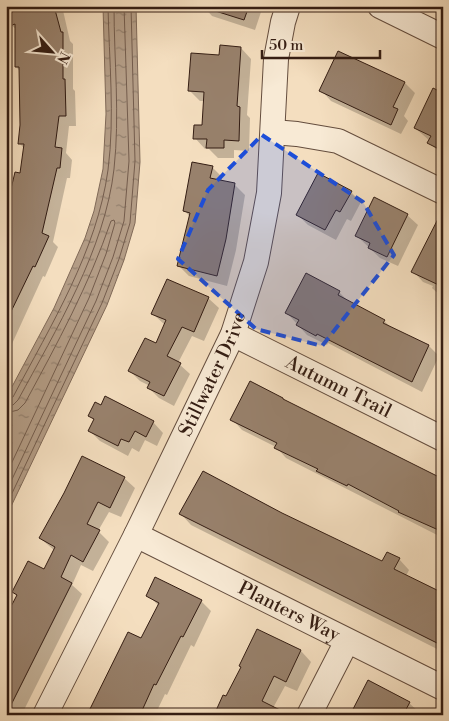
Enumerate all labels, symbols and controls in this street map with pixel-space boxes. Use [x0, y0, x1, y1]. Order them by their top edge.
north arrow [28, 28, 78, 78]
scale bar [262, 28, 379, 60]
text: 50 m [269, 36, 303, 55]
text: N [52, 48, 73, 66]
street label: Stillwater Drive [173, 309, 251, 440]
street label: Autumn Trail [281, 350, 396, 423]
street label: Planters Way [234, 576, 345, 647]

